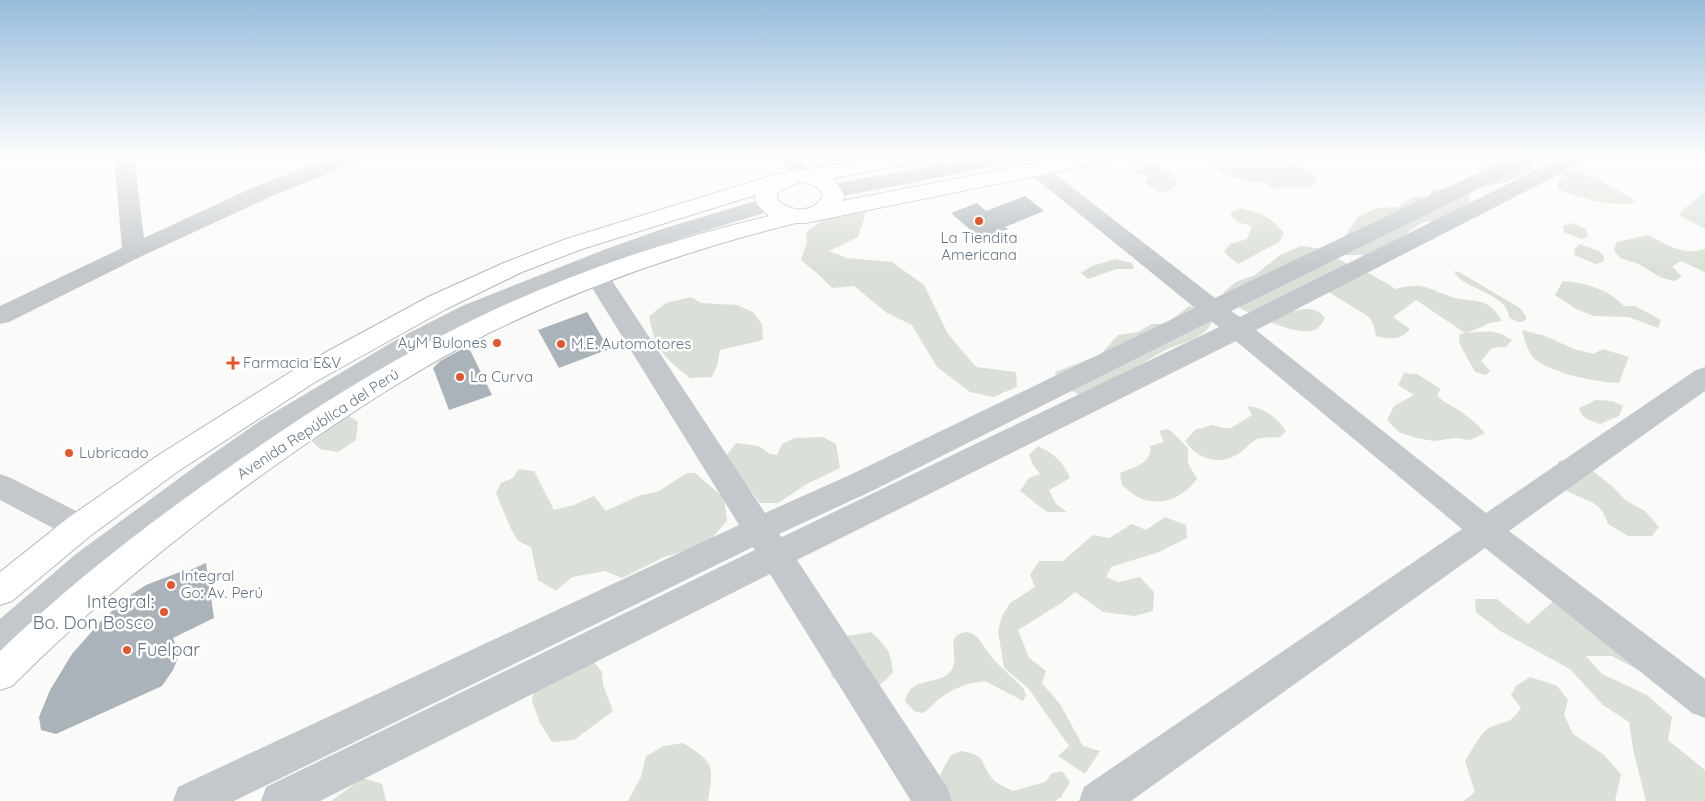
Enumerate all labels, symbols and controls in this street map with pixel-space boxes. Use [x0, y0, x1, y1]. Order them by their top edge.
marker: La Tiendita Americana [973, 215, 985, 227]
place label: La Tiendita Americana [940, 228, 1018, 264]
place label: AyM Bulones [398, 333, 487, 352]
place label: M.E. Automotores [571, 334, 691, 353]
marker: AyM Bulones [491, 337, 503, 349]
marker: M.E. Automotores [555, 338, 567, 350]
place label: Farmacia E&V [243, 353, 341, 372]
marker: Farmacia E&V [227, 357, 239, 369]
street label: Avenida República del Perú [233, 364, 402, 483]
place label: La Curva [470, 367, 533, 386]
marker: La Curva [454, 371, 466, 383]
place label: Lubricado [79, 443, 149, 462]
marker: Lubricado [63, 447, 75, 459]
place label: Integral Go: Av. Perú [181, 566, 263, 602]
marker: Integral Go: Av. Perú [165, 579, 177, 591]
place label: Integral: Bo. Don Bosco [33, 590, 154, 634]
marker: Integral: Bo. Don Bosco [158, 606, 170, 618]
place label: Fuelpar [137, 638, 200, 661]
marker: Fuelpar [121, 644, 133, 656]

